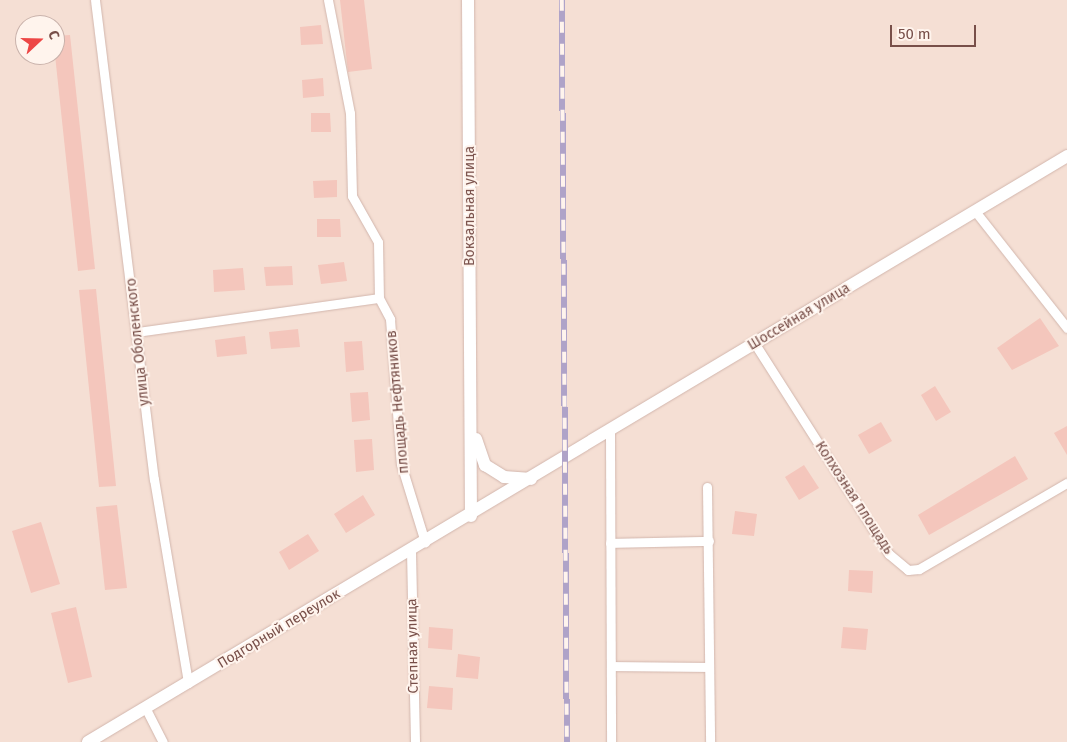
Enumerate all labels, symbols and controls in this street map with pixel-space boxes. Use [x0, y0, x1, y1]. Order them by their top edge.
north arrow [15, 15, 65, 65]
scale bar [892, 15, 978, 47]
text: 50 m [898, 25, 931, 43]
text: С [44, 28, 63, 42]
street label: Вокзальная улица [462, 146, 478, 266]
street label: улица Оболенского [123, 277, 153, 407]
street label: Шоссейная улица [745, 280, 853, 354]
street label: площадь Нефтяников [383, 330, 413, 474]
street label: Колхозная площадь [811, 438, 897, 558]
street label: Подгорный переулок [215, 586, 343, 672]
street label: Степная улица [404, 598, 422, 694]

